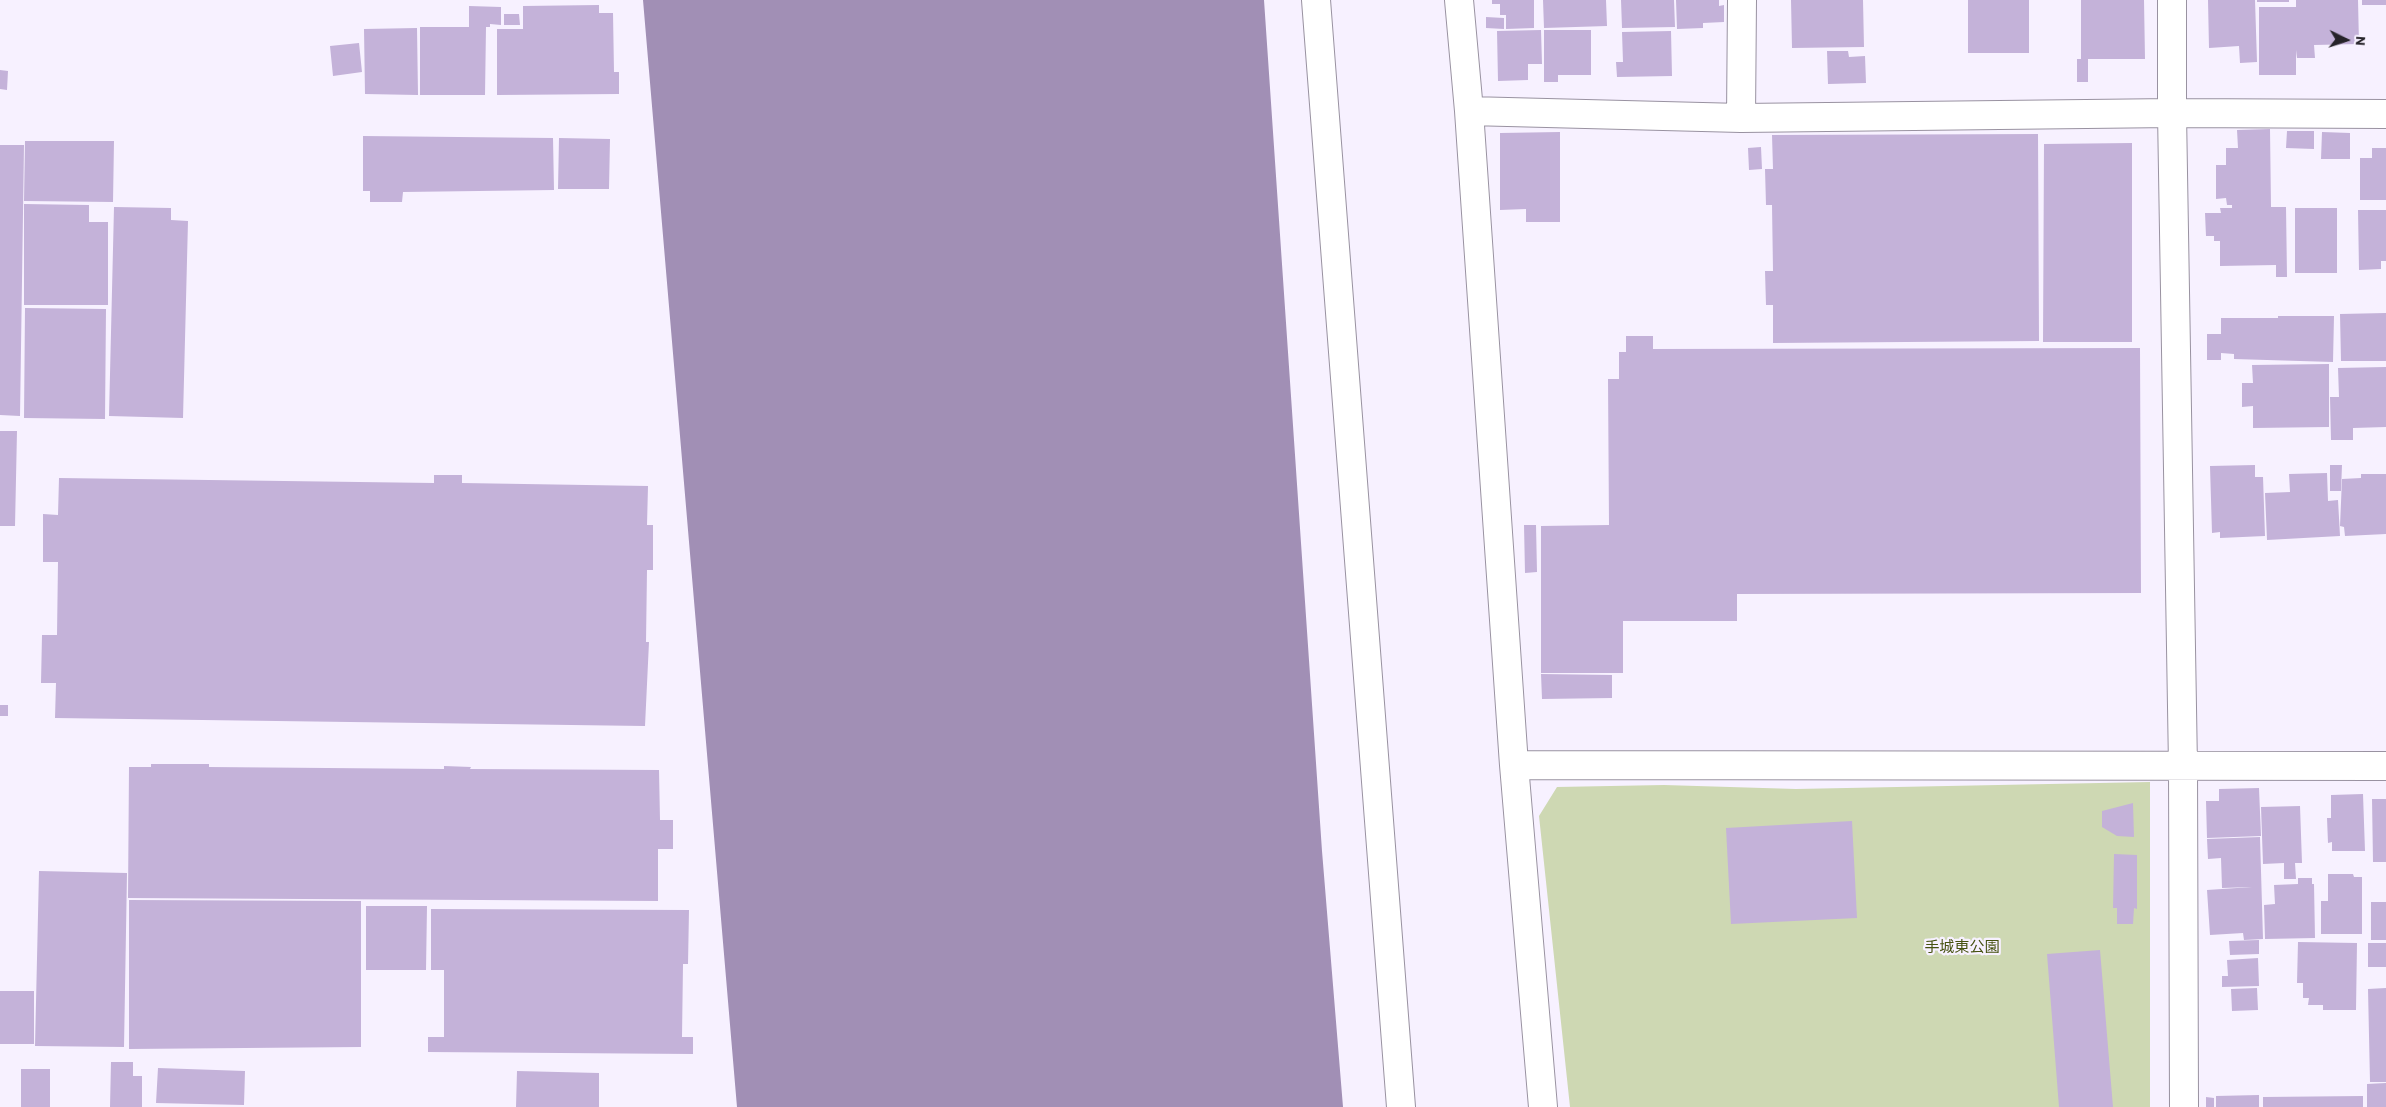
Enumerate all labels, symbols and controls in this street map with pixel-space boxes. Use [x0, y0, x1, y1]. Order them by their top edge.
north arrow [2321, 15, 2371, 65]
text: N [2353, 36, 2370, 46]
park label: 手城東公園 [1925, 938, 1999, 956]

